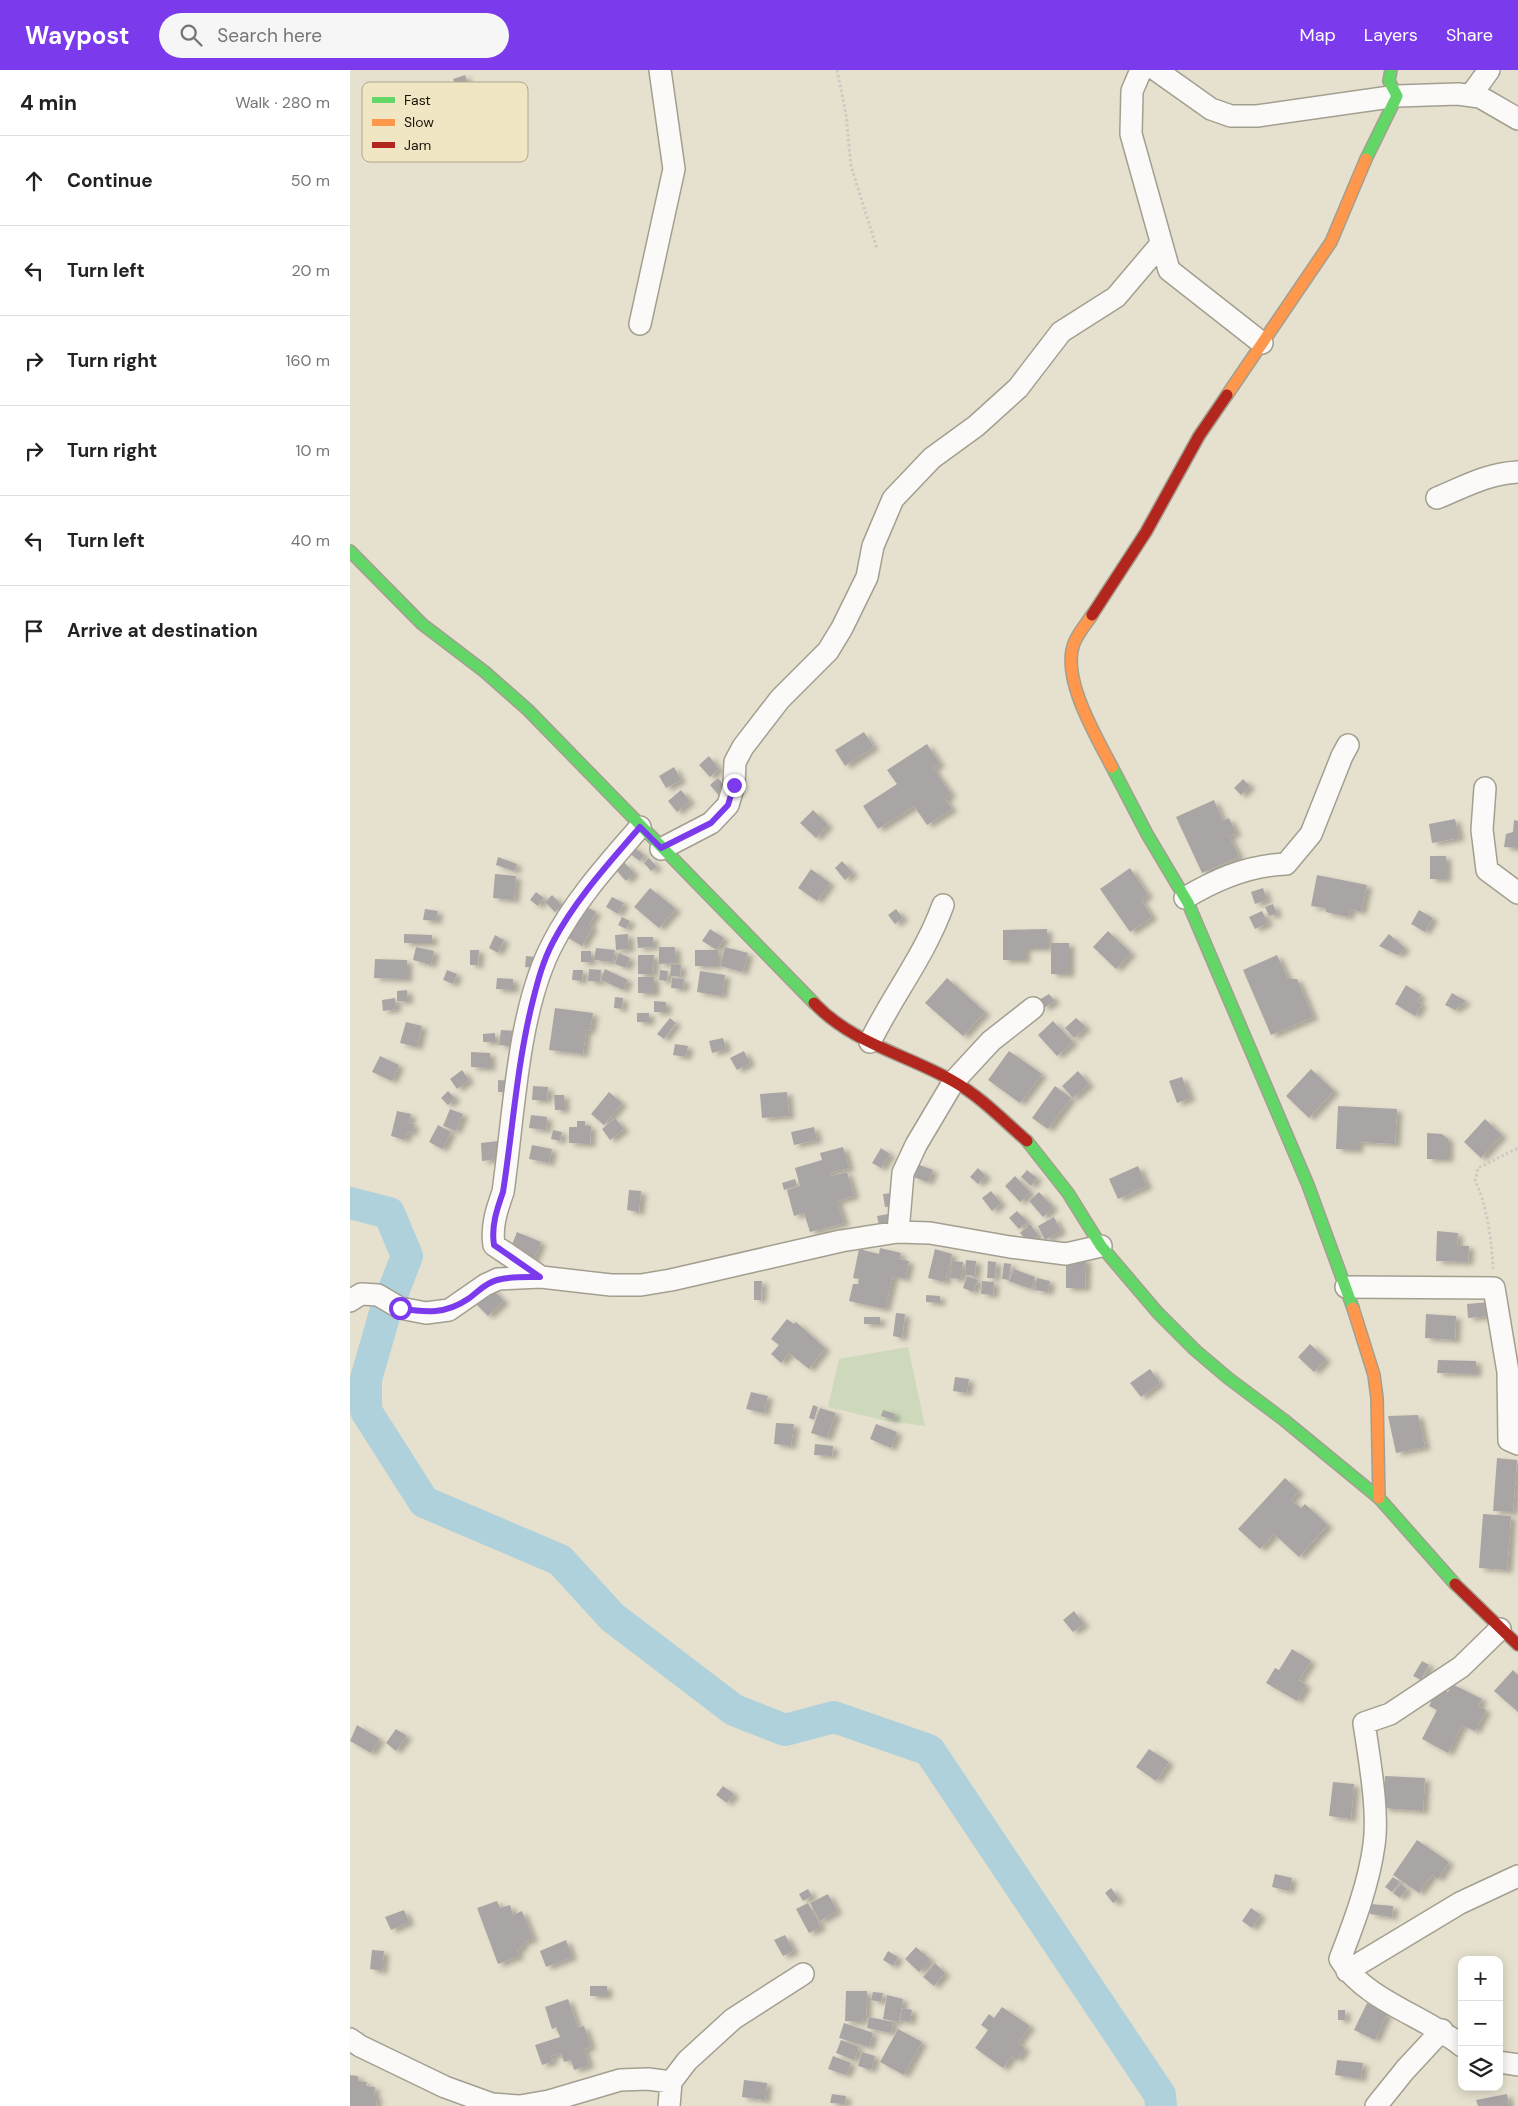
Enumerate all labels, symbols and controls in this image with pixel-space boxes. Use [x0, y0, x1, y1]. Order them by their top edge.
search box [159, 13, 509, 58]
text: Waypost [25, 20, 129, 51]
icon: search [177, 21, 205, 49]
text: Search here [217, 23, 322, 48]
text: Map [1300, 23, 1336, 47]
text: Layers [1364, 23, 1418, 47]
text: Share [1446, 23, 1493, 47]
legend [362, 82, 528, 162]
text: 4 min [20, 89, 77, 117]
text: Fast [404, 91, 431, 109]
text: Walk · 280 m [235, 92, 330, 113]
text: Slow [404, 113, 434, 131]
text: Jam [404, 136, 431, 154]
icon: ahead [20, 167, 48, 195]
text: Continue [67, 168, 153, 193]
text: 50 m [291, 170, 330, 191]
icon: left [20, 257, 48, 285]
text: Turn left [67, 258, 145, 283]
text: 20 m [291, 260, 330, 281]
icon: right [20, 347, 48, 375]
text: Turn right [67, 348, 157, 373]
text: 160 m [286, 350, 330, 371]
icon: right [20, 437, 48, 465]
text: Turn right [67, 438, 157, 463]
text: 10 m [296, 440, 330, 461]
icon: left [20, 527, 48, 555]
text: Turn left [67, 528, 145, 553]
text: 40 m [291, 530, 330, 551]
icon: arrive [20, 617, 48, 645]
text: Arrive at destination [67, 618, 258, 643]
route end [723, 774, 746, 797]
route start [389, 1297, 412, 1320]
map controls [1458, 1956, 1503, 2091]
button: + [1458, 1956, 1503, 2001]
button: − [1458, 2001, 1503, 2046]
button: layers [1458, 2046, 1503, 2091]

